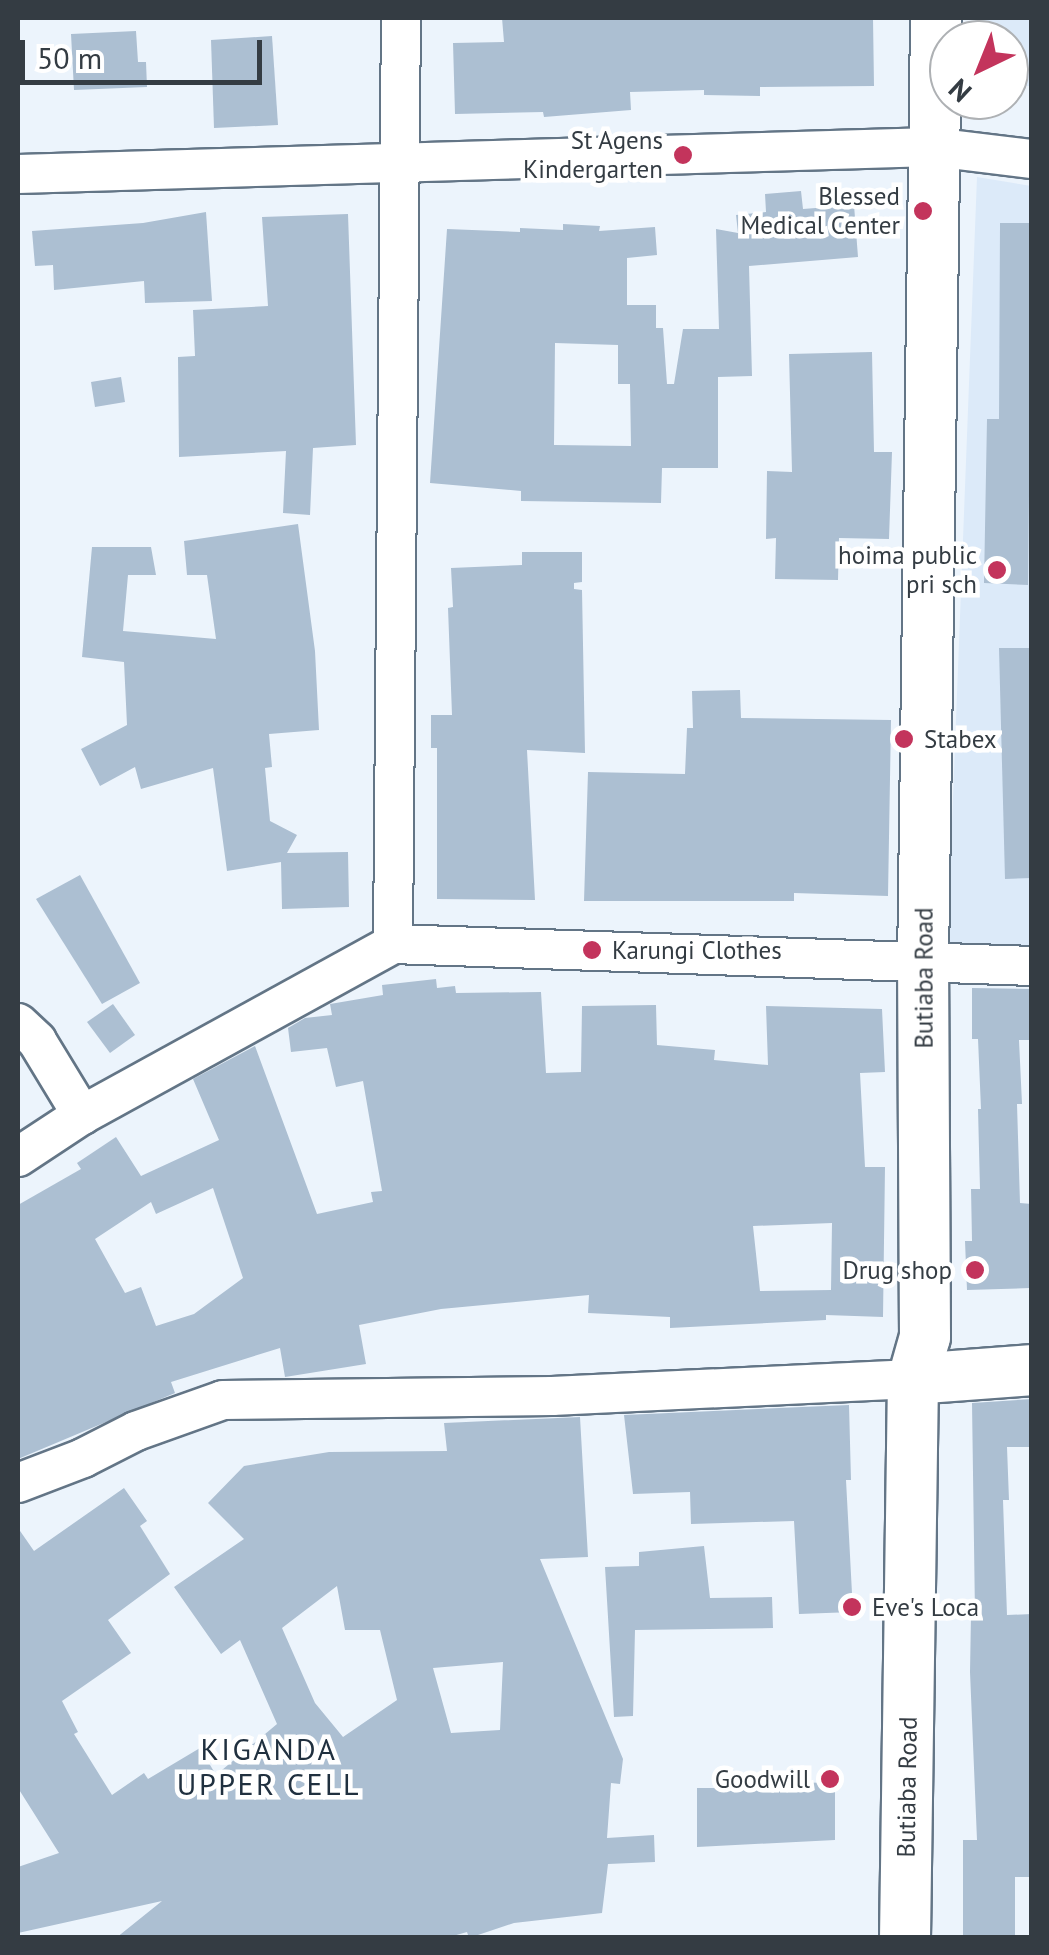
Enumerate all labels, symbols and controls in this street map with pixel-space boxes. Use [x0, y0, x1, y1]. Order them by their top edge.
scale bar [25, 20, 268, 82]
north arrow [929, 20, 1029, 120]
text: 50 m [37, 38, 102, 77]
text: N [940, 71, 979, 111]
place label: St Agens Kindergarten [523, 126, 663, 185]
marker: St Agens Kindergarten [672, 144, 694, 166]
place label: Blessed Medical Center [741, 182, 900, 241]
marker: Blessed Medical Center [910, 198, 936, 224]
place label: hoima public pri sch [838, 541, 977, 600]
marker: hoima public pri sch [986, 559, 1008, 581]
place label: Stabex [924, 724, 997, 754]
marker: Stabex [893, 728, 915, 750]
street label: Butiaba Road [909, 907, 939, 1049]
place label: Karungi Clothes [612, 935, 782, 965]
marker: Karungi Clothes [581, 939, 603, 961]
place label: Drug shop [842, 1255, 952, 1285]
marker: Drug shop [962, 1257, 988, 1283]
place label: Eve's Loca [872, 1592, 979, 1622]
marker: Eve's Loca [841, 1596, 863, 1618]
street label: Butiaba Road [891, 1716, 923, 1858]
district label: KIGANDA UPPER CELL [177, 1731, 361, 1802]
place label: Goodwill [715, 1764, 810, 1794]
marker: Goodwill [819, 1768, 841, 1790]

